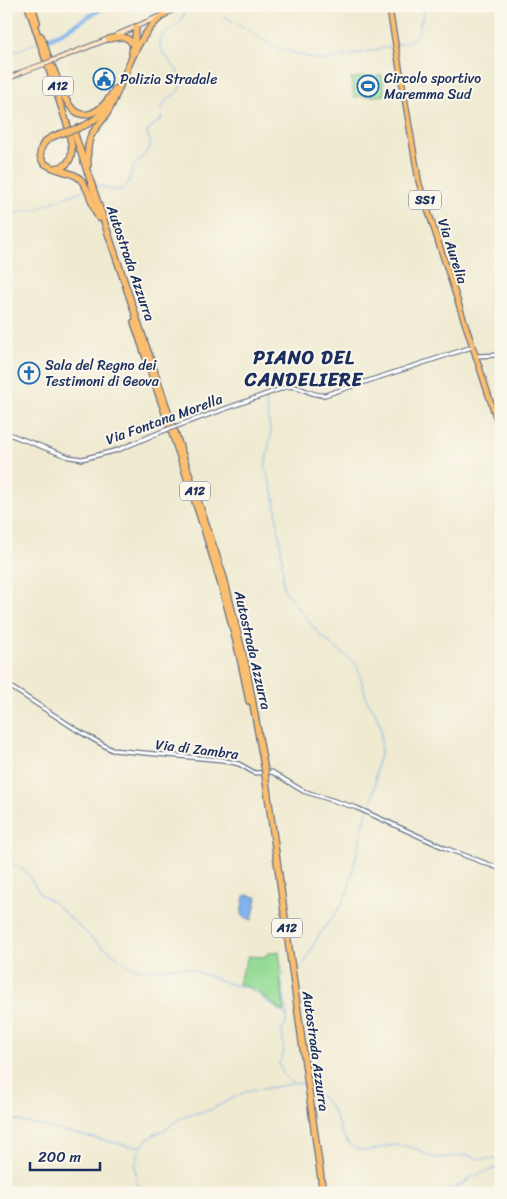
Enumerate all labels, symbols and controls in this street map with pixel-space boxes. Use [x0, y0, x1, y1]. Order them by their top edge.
place label: Circolo sportivo Maremma Sud [384, 66, 481, 107]
public building icon: Polizia Stradale [92, 67, 116, 91]
place label: Polizia Stradale [120, 67, 217, 92]
sports icon: Circolo sportivo Maremma Sud [356, 74, 380, 98]
road number: A12 [43, 76, 73, 95]
road number: SS1 [409, 190, 441, 210]
street label: Autostrada Azzurra [99, 201, 162, 325]
street label: Via Aurelia [430, 215, 475, 287]
district label: PIANO DEL CANDELIERE [244, 341, 364, 396]
place label: Sala del Regno dei Testimoni di Geova [45, 353, 160, 394]
church icon: Sala del Regno dei Testimoni di Geova [17, 361, 41, 385]
street label: Via Fontana Morella [102, 386, 227, 452]
road number: A12 [180, 482, 210, 501]
street label: Autostrada Azzurra [226, 587, 278, 712]
street label: Via di Zambra [154, 732, 241, 767]
road number: A12 [272, 918, 302, 938]
street label: Autostrada Azzurra [295, 988, 336, 1113]
scale bar [30, 1139, 100, 1171]
text: 200 m [38, 1144, 82, 1170]

